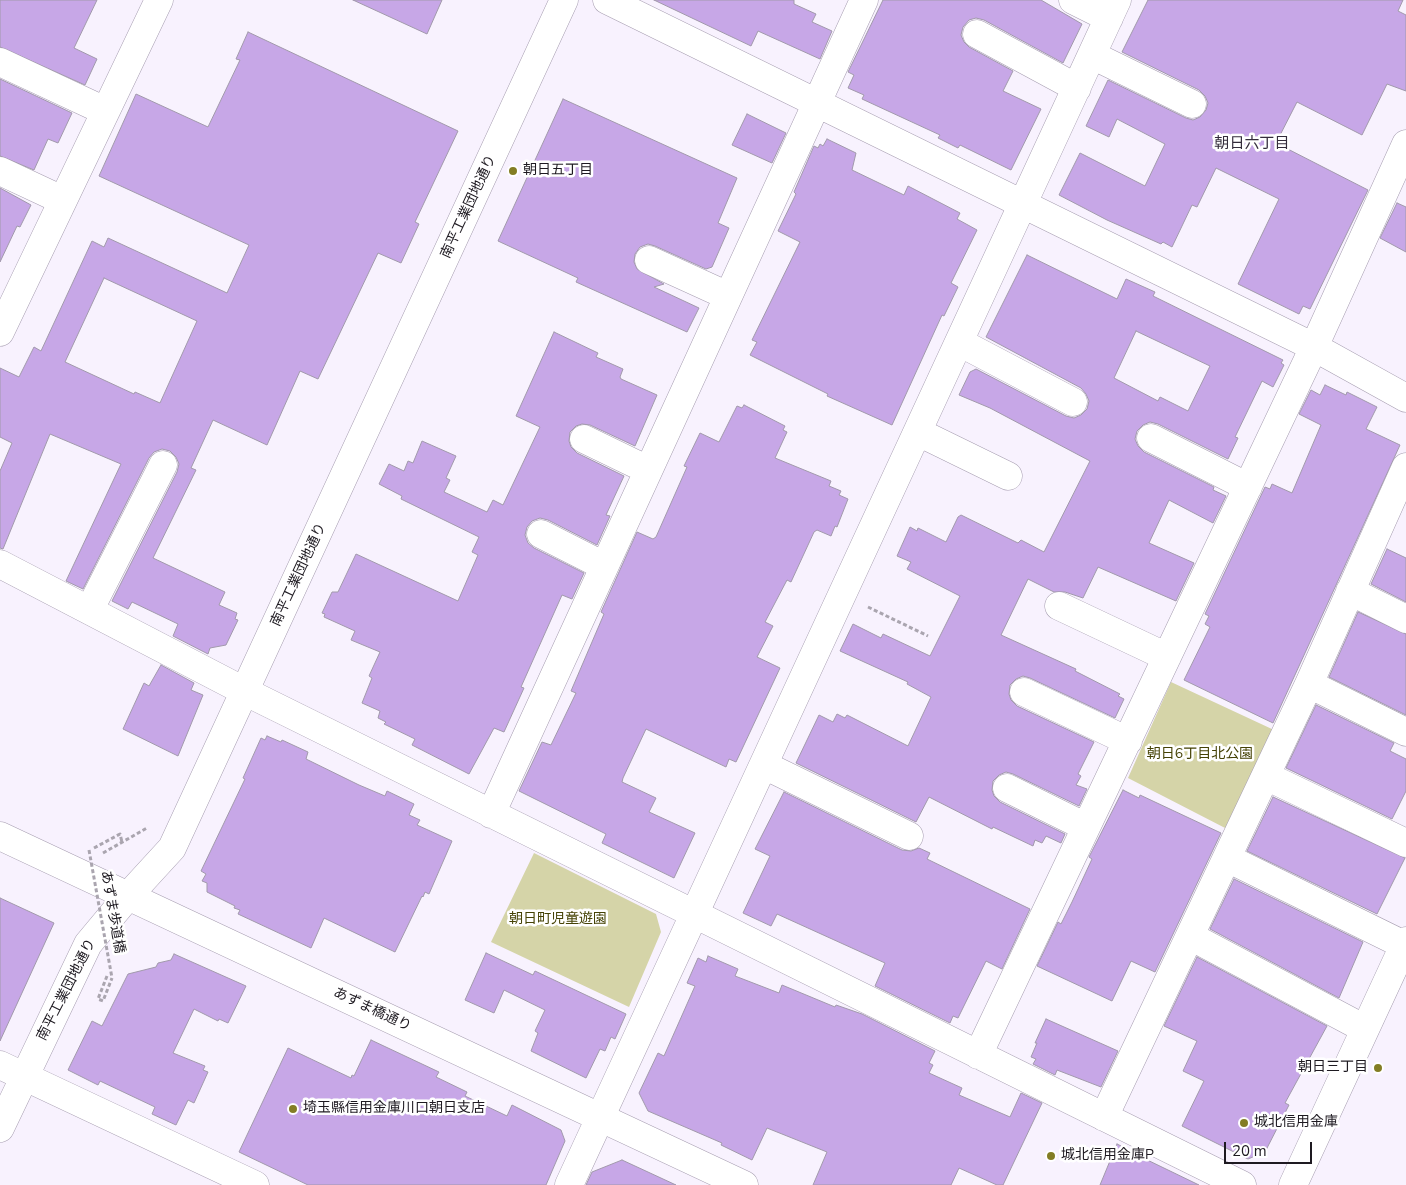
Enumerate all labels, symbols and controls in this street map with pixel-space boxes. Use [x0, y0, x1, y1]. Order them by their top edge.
district label: 朝日六丁目 [1215, 135, 1289, 153]
street label: 南平工業団地通り [438, 153, 500, 261]
place label: 朝日五丁目 [523, 163, 593, 179]
marker: 朝日五丁目 [507, 165, 519, 177]
street label: 南平工業団地通り [268, 521, 330, 629]
park label: 朝日6丁目北公園 [1147, 747, 1253, 763]
street label: あずま歩道橋 [96, 869, 128, 955]
park label: 朝日町児童遊園 [509, 912, 607, 928]
street label: 南平工業団地通り [34, 936, 100, 1044]
street label: あずま橋通り [330, 985, 414, 1035]
place label: 朝日三丁目 [1298, 1060, 1368, 1076]
marker: 朝日三丁目 [1372, 1062, 1384, 1074]
place label: 埼玉縣信用金庫川口朝日支店 [303, 1101, 485, 1117]
marker: 埼玉縣信用金庫川口朝日支店 [287, 1103, 299, 1115]
place label: 城北信用金庫 [1254, 1115, 1338, 1131]
marker: 城北信用金庫 [1238, 1117, 1250, 1129]
scale bar [1226, 1132, 1314, 1164]
text: 20 m [1232, 1141, 1267, 1161]
place label: 城北信用金庫P [1061, 1148, 1154, 1164]
marker: 城北信用金庫P [1045, 1150, 1057, 1162]

